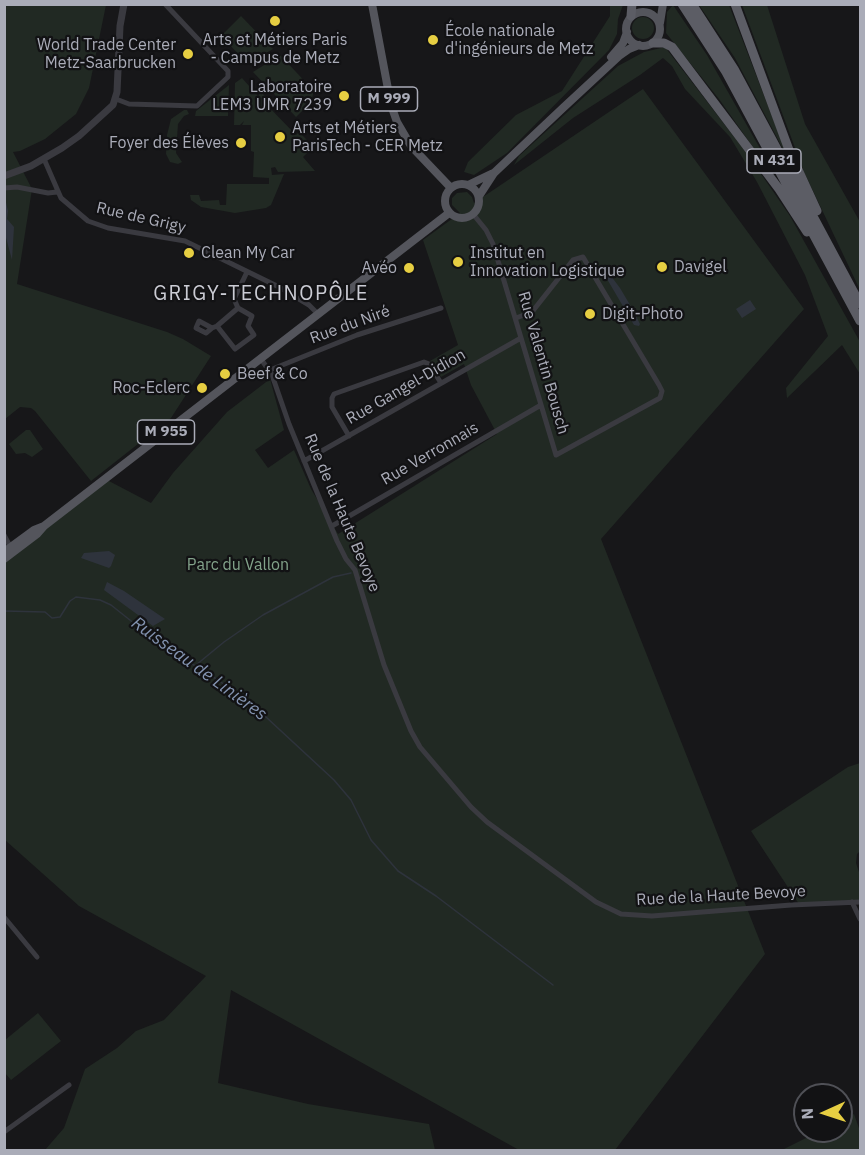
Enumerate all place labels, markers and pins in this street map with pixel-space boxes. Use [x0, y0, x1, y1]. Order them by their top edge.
marker: Arts et Métiers Paris - Campus de Metz [268, 14, 282, 28]
place label: École nationale d'ingénieurs de Metz [445, 21, 593, 59]
place label: Arts et Métiers Paris - Campus de Metz [203, 30, 347, 68]
marker: École nationale d'ingénieurs de Metz [426, 33, 440, 47]
place label: World Trade Center Metz-Saarbrucken [37, 35, 176, 73]
marker: World Trade Center Metz-Saarbrucken [181, 47, 195, 61]
place label: Laboratoire LEM3 UMR 7239 [212, 77, 332, 115]
marker: Laboratoire LEM3 UMR 7239 [337, 89, 351, 103]
place label: Arts et Métiers ParisTech - CER Metz [292, 118, 443, 156]
marker: Arts et Métiers ParisTech - CER Metz [273, 130, 287, 144]
place label: Foyer des Élèves [109, 133, 229, 153]
marker: Foyer des Élèves [234, 136, 248, 150]
place label: Clean My Car [201, 243, 295, 263]
place label: Institut en Innovation Logistique [470, 243, 625, 281]
marker: Clean My Car [182, 246, 196, 260]
marker: Institut en Innovation Logistique [451, 255, 465, 269]
place label: Davigel [674, 257, 727, 277]
place label: Avéo [362, 258, 397, 278]
marker: Davigel [655, 260, 669, 274]
marker: Avéo [402, 261, 416, 275]
place label: Digit-Photo [602, 304, 683, 324]
marker: Digit-Photo [583, 307, 597, 321]
place label: Beef & Co [237, 364, 308, 384]
marker: Beef & Co [218, 367, 232, 381]
place label: Roc-Eclerc [112, 378, 190, 398]
marker: Roc-Eclerc [195, 381, 209, 395]

